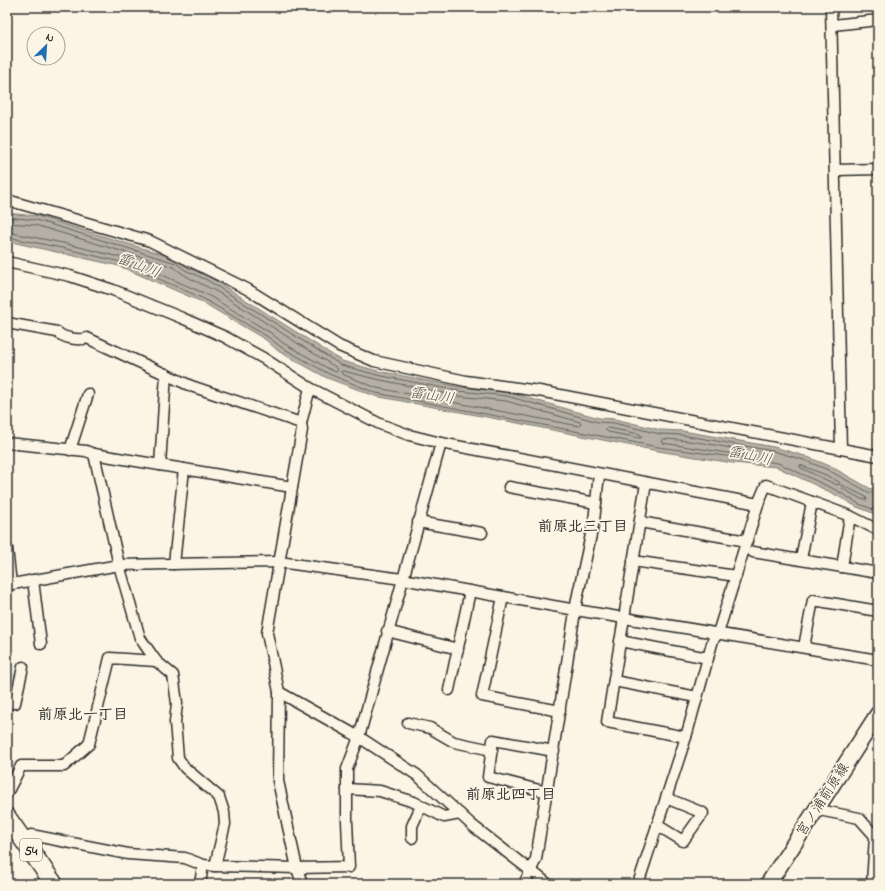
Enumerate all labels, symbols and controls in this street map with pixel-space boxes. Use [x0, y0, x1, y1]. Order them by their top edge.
north arrow [26, 26, 66, 66]
text: N [43, 29, 57, 47]
water label: 雷山川 [114, 248, 164, 284]
water label: 雷山川 [408, 382, 456, 410]
water label: 雷山川 [725, 441, 774, 471]
district label: 前原北三丁目 [538, 516, 628, 538]
district label: 前原北一丁目 [38, 704, 128, 726]
street label: 宮ノ浦前原線 [792, 759, 855, 841]
district label: 前原北四丁目 [466, 784, 556, 806]
road number: 54 [20, 839, 42, 861]

